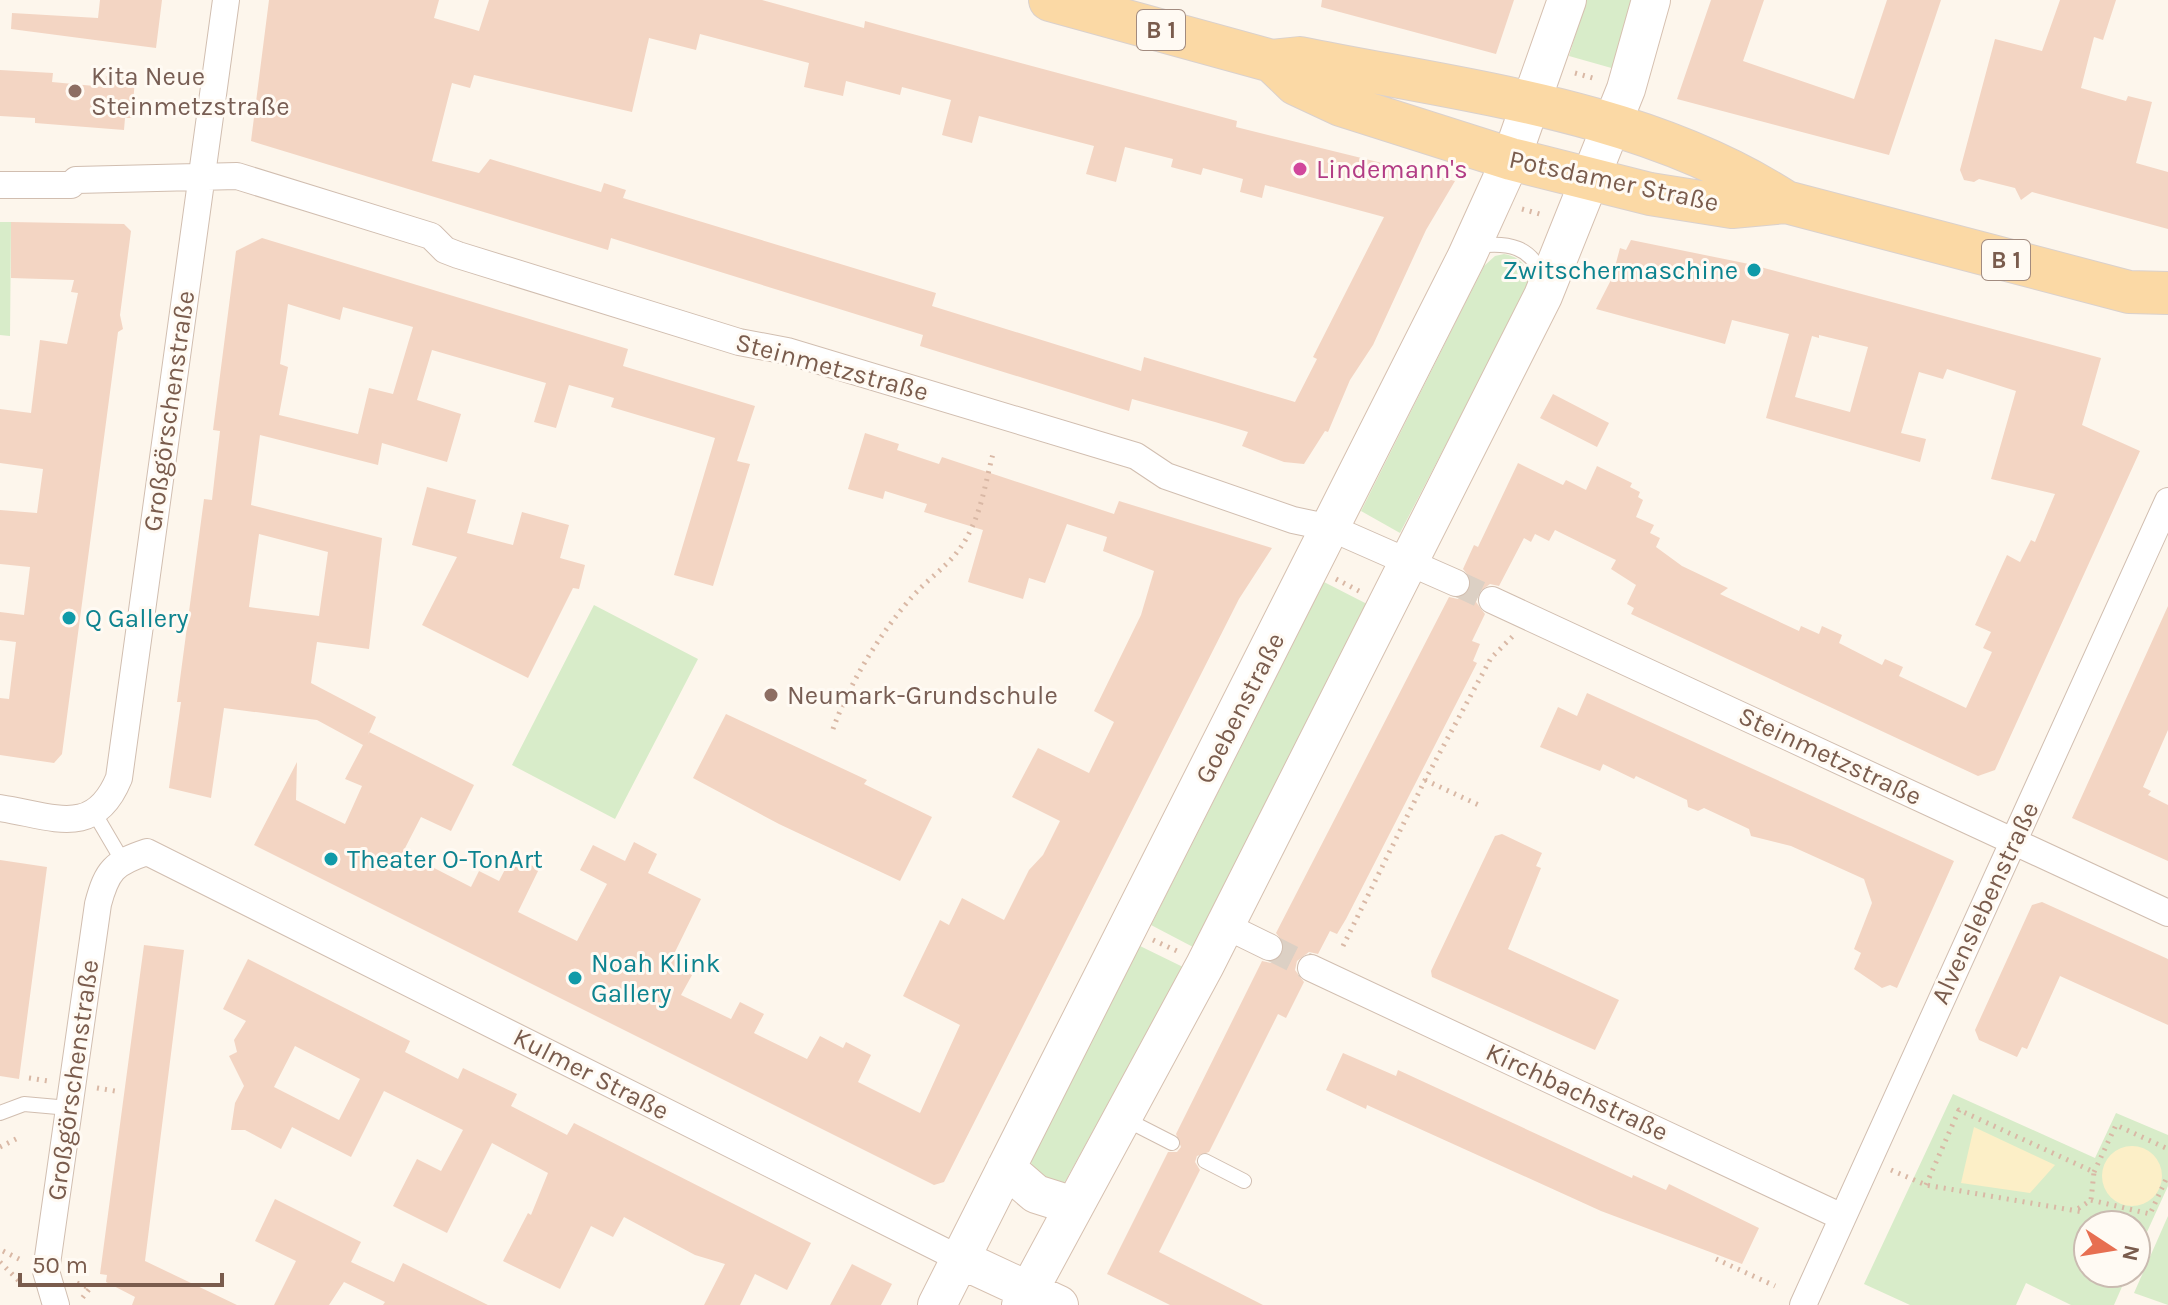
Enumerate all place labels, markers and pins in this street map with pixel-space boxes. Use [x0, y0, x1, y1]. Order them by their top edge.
place label: Kita Neue Steinmetzstraße [91, 61, 290, 122]
marker: Kita Neue Steinmetzstraße [66, 82, 84, 100]
place label: Lindemann's [1316, 154, 1468, 185]
marker: Lindemann's [1291, 160, 1309, 178]
place label: Zwitschermaschine [1503, 255, 1738, 286]
marker: Zwitschermaschine [1745, 261, 1763, 279]
place label: Q Gallery [85, 603, 189, 634]
marker: Q Gallery [60, 609, 78, 627]
place label: Neumark-Grundschule [787, 680, 1058, 711]
marker: Neumark-Grundschule [762, 686, 780, 704]
place label: Theater O-TonArt [347, 844, 543, 875]
marker: Theater O-TonArt [322, 850, 340, 868]
place label: Noah Klink Gallery [591, 948, 720, 1009]
marker: Noah Klink Gallery [566, 969, 584, 987]

